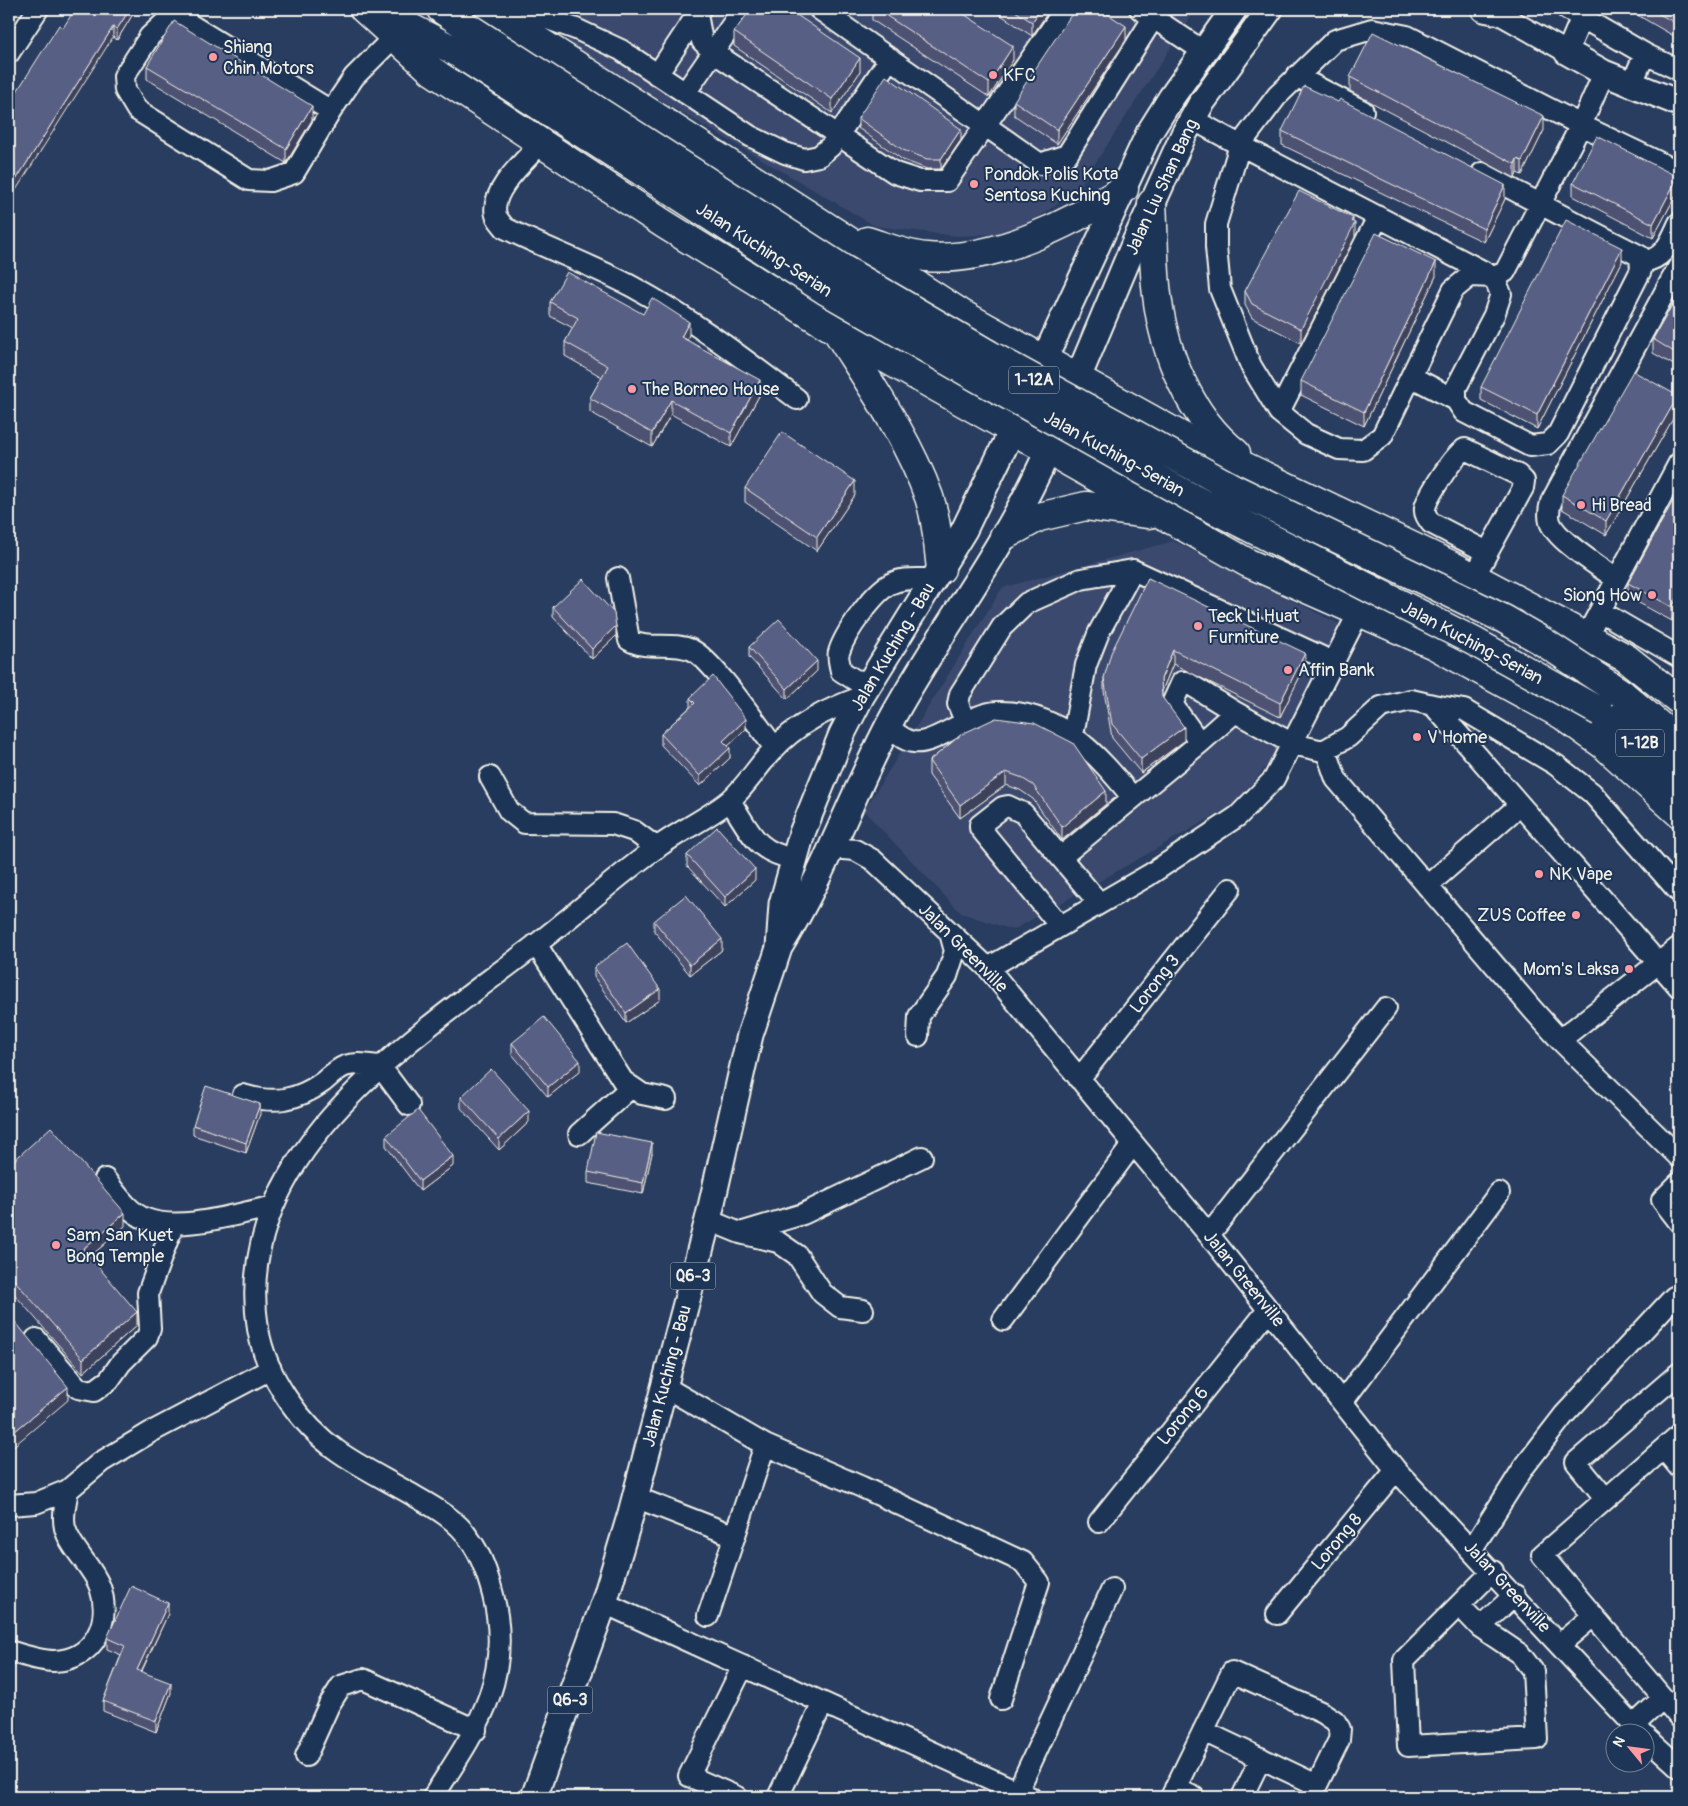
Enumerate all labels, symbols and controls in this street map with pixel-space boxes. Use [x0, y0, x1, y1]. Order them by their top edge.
place label: Shiang Chin Motors [223, 36, 314, 80]
marker: Shiang Chin Motors [207, 51, 219, 63]
place label: KFC [1003, 64, 1036, 87]
marker: KFC [987, 69, 999, 81]
street label: Jalan Liu Shan Bang [1120, 115, 1204, 259]
place label: Pondok Polis Kota Sentosa Kuching [984, 163, 1118, 207]
marker: Pondok Polis Kota Sentosa Kuching [968, 178, 980, 190]
street label: Jalan Kuching-Serian [692, 197, 836, 303]
road number: 1-12A [1009, 366, 1059, 394]
place label: The Borneo House [642, 378, 779, 401]
marker: The Borneo House [626, 383, 638, 395]
street label: Jalan Kuching-Serian [1039, 406, 1189, 502]
place label: Hi Bread [1591, 494, 1652, 517]
marker: Hi Bread [1575, 499, 1587, 511]
street label: Jalan Kuching - Bau [846, 579, 940, 715]
place label: Siong How [1563, 584, 1642, 607]
marker: Siong How [1646, 589, 1658, 601]
street label: Jalan Kuching-Serian [1397, 596, 1547, 690]
place label: Teck Li Huat Furniture [1208, 605, 1300, 649]
marker: Teck Li Huat Furniture [1192, 620, 1204, 632]
place label: Affin Bank [1298, 659, 1375, 682]
marker: Affin Bank [1282, 664, 1294, 676]
place label: V Home [1427, 726, 1487, 749]
road number: 1-12B [1616, 730, 1664, 756]
marker: V Home [1411, 731, 1423, 743]
place label: NK Vape [1549, 863, 1613, 886]
marker: NK Vape [1533, 868, 1545, 880]
street label: Jalan Greenville [913, 898, 1013, 998]
place label: ZUS Coffee [1477, 904, 1566, 927]
marker: ZUS Coffee [1570, 909, 1582, 921]
street label: Lorong 3 [1125, 950, 1185, 1018]
place label: Mom's Laksa [1523, 958, 1619, 981]
marker: Mom's Laksa [1623, 963, 1635, 975]
place label: Sam San Kuet Bong Temple [66, 1224, 174, 1268]
street label: Jalan Greenville [1198, 1226, 1290, 1332]
marker: Sam San Kuet Bong Temple [50, 1239, 62, 1251]
road number: Q6-3 [670, 1262, 716, 1290]
street label: Jalan Kuching - Bau [637, 1303, 697, 1449]
street label: Lorong 6 [1152, 1382, 1214, 1450]
street label: Lorong 8 [1306, 1509, 1368, 1575]
street label: Jalan Greenville [1459, 1536, 1556, 1638]
road number: Q6-3 [548, 1686, 592, 1714]
north arrow [1606, 1724, 1656, 1774]
text: N [1609, 1734, 1629, 1750]

